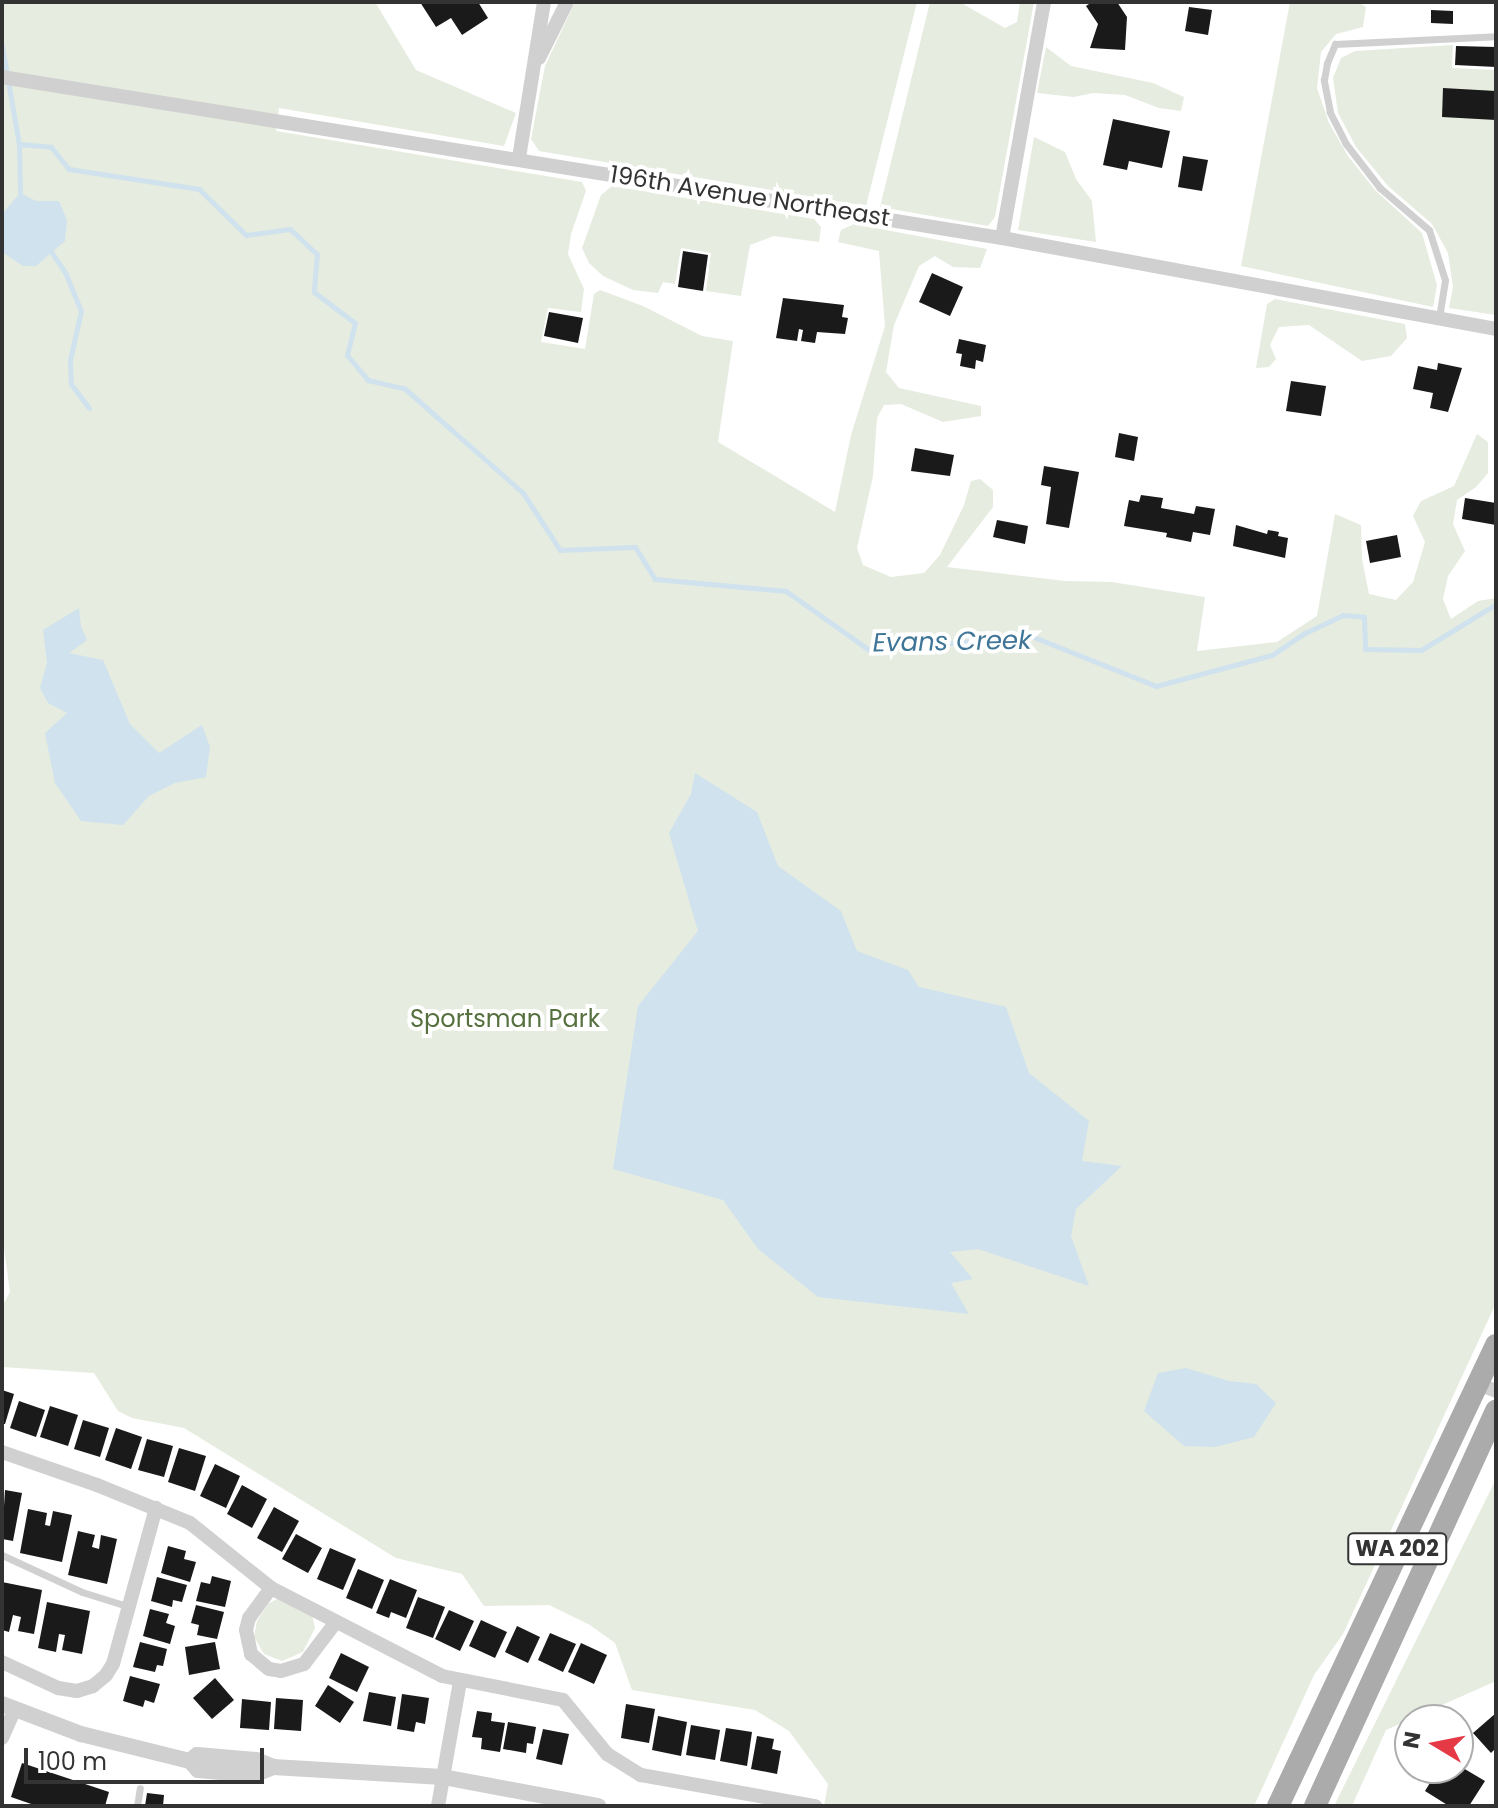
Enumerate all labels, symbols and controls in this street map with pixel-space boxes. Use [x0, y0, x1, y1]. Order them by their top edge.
street label: 196th Avenue Northeast [608, 160, 892, 232]
water label: Evans Creek [872, 625, 1032, 659]
park label: Sportsman Park [410, 1005, 600, 1033]
road number: WA 202 [1347, 1531, 1447, 1567]
north arrow [1394, 1704, 1474, 1784]
text: N [1395, 1729, 1429, 1751]
scale bar [28, 1732, 268, 1782]
text: 100 m [38, 1745, 107, 1778]

